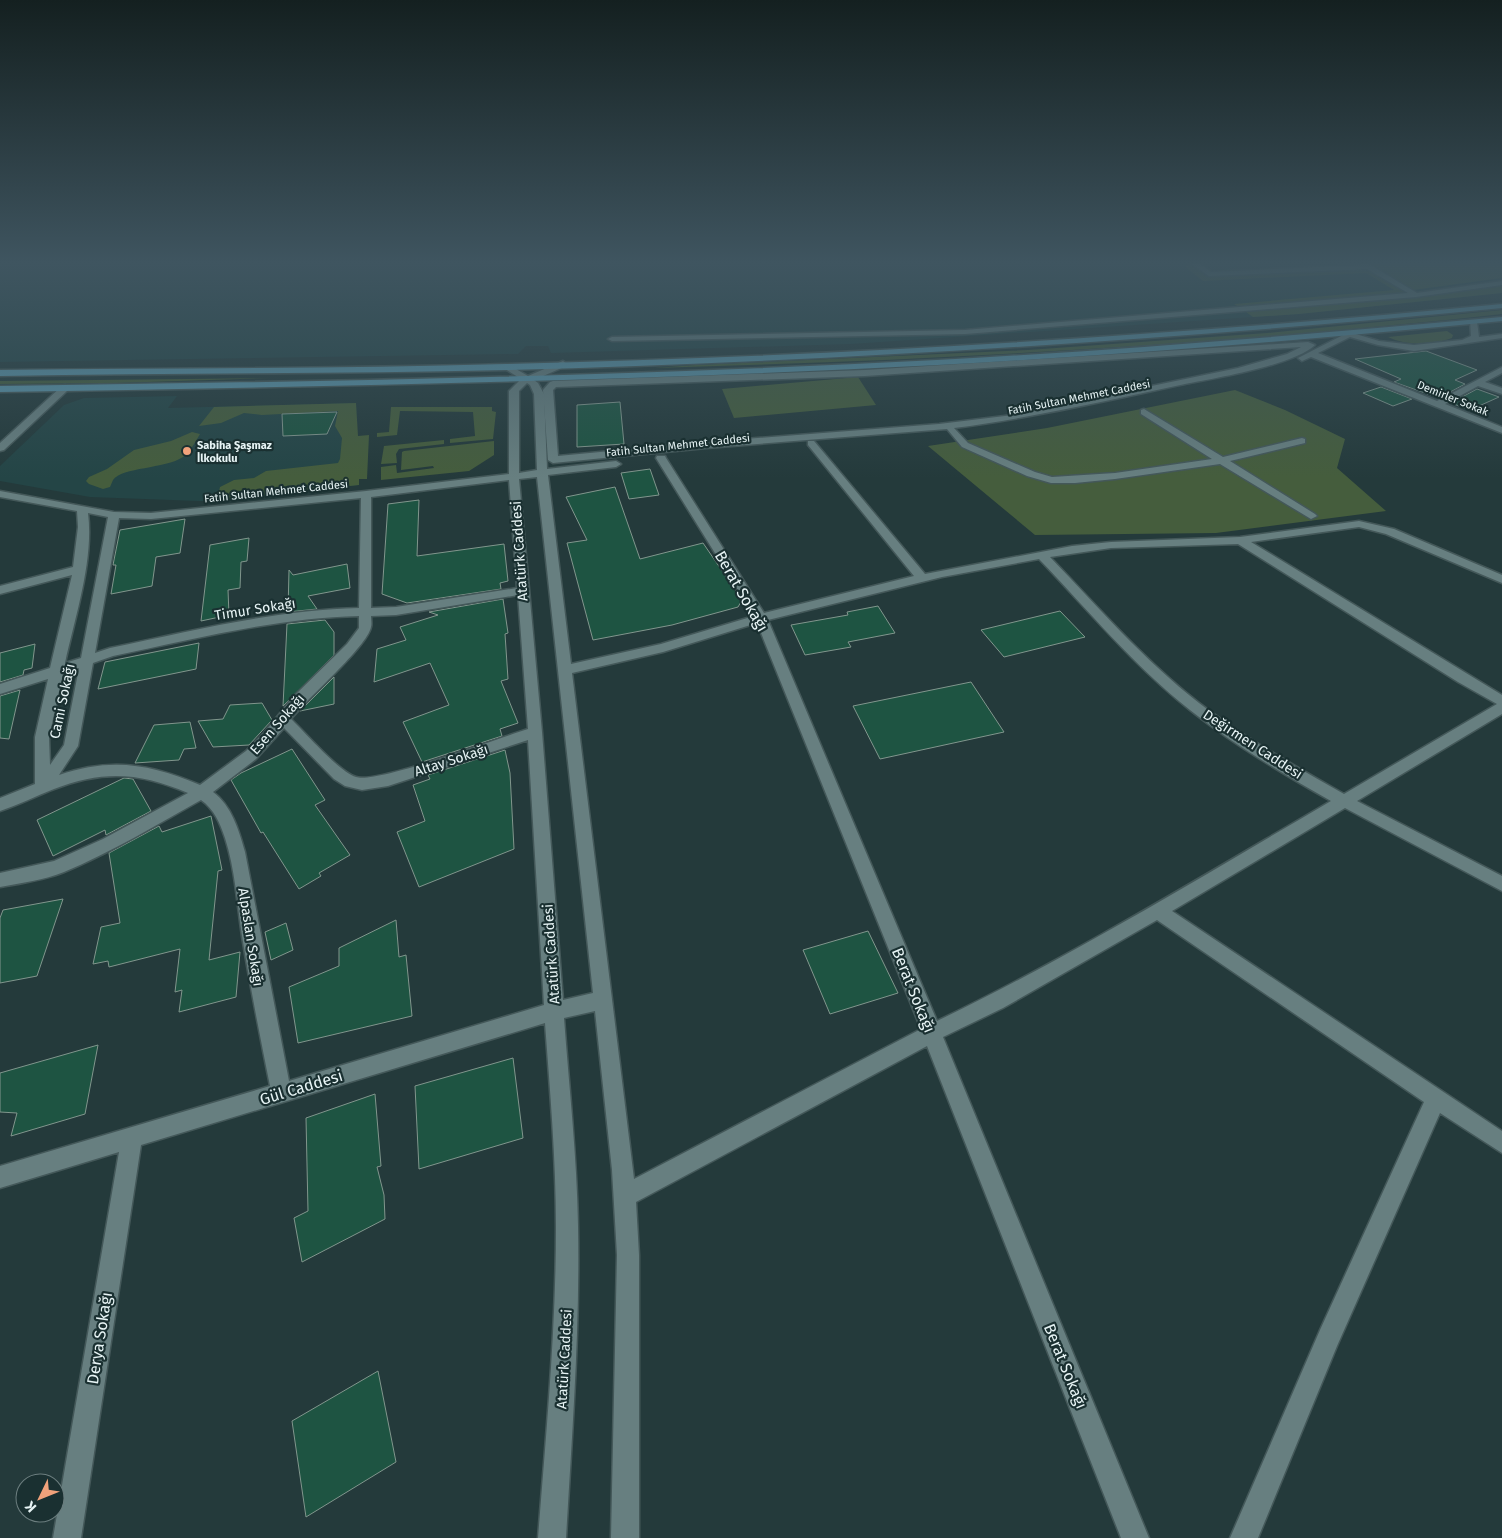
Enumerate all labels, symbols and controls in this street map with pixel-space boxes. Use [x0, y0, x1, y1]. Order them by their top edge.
street label: Fatih Sultan Mehmet Caddesi [1007, 377, 1151, 418]
street label: Demirler Sokak [1415, 378, 1491, 419]
street label: Fatih Sultan Mehmet Caddesi [605, 431, 751, 460]
place label: Sabiha Şaşmaz İlkokulu [197, 439, 272, 465]
marker: Sabiha Şaşmaz İlkokulu [181, 445, 193, 457]
street label: Fatih Sultan Mehmet Caddesi [203, 477, 349, 506]
street label: Atatürk Caddesi [508, 500, 531, 602]
street label: Berat Sokağı [711, 547, 772, 635]
street label: Timur Sokağı [213, 595, 297, 624]
street label: Cami Sokağı [46, 662, 79, 740]
street label: Esen Sokağı [246, 690, 308, 758]
street label: Değirmen Caddesi [1200, 706, 1306, 783]
street label: Altay Sokağı [412, 741, 490, 780]
street label: Alpaslan Sokağı [234, 887, 267, 987]
street label: Atatürk Caddesi [540, 903, 563, 1005]
street label: Berat Sokağı [888, 945, 939, 1036]
street label: Gül Caddesi [257, 1066, 345, 1109]
street label: Derya Sokağı [83, 1291, 116, 1386]
street label: Atatürk Caddesi [553, 1309, 576, 1410]
street label: Berat Sokağı [1040, 1321, 1091, 1412]
north arrow [15, 1473, 65, 1523]
text: K [21, 1497, 40, 1516]

